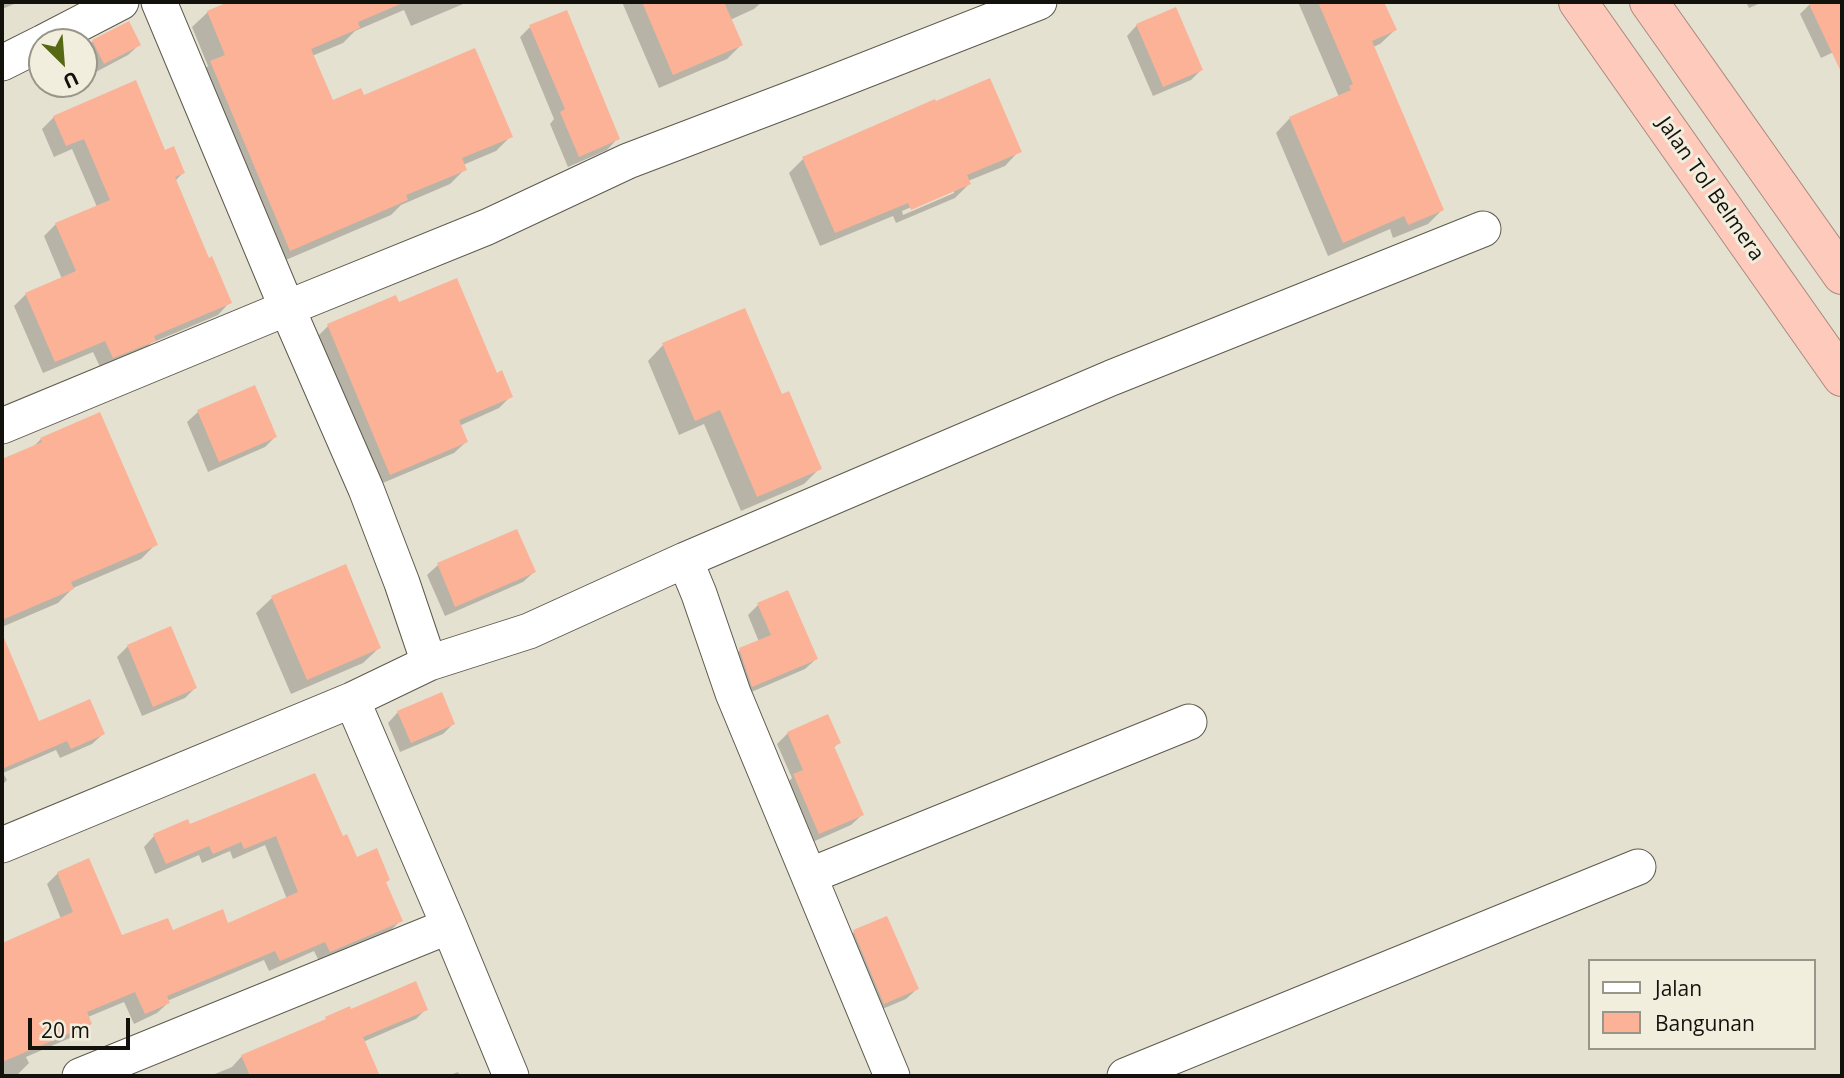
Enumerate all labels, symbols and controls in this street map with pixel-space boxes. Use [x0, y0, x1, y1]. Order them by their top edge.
north arrow [28, 28, 98, 98]
text: U [59, 65, 83, 95]
street label: Jalan Tol Belmera [1651, 112, 1769, 266]
legend [1588, 959, 1816, 1050]
text: Jalan [1655, 974, 1702, 1002]
scale bar [32, 1004, 133, 1048]
text: Bangunan [1655, 1009, 1755, 1037]
text: 20 m [41, 1016, 90, 1044]

